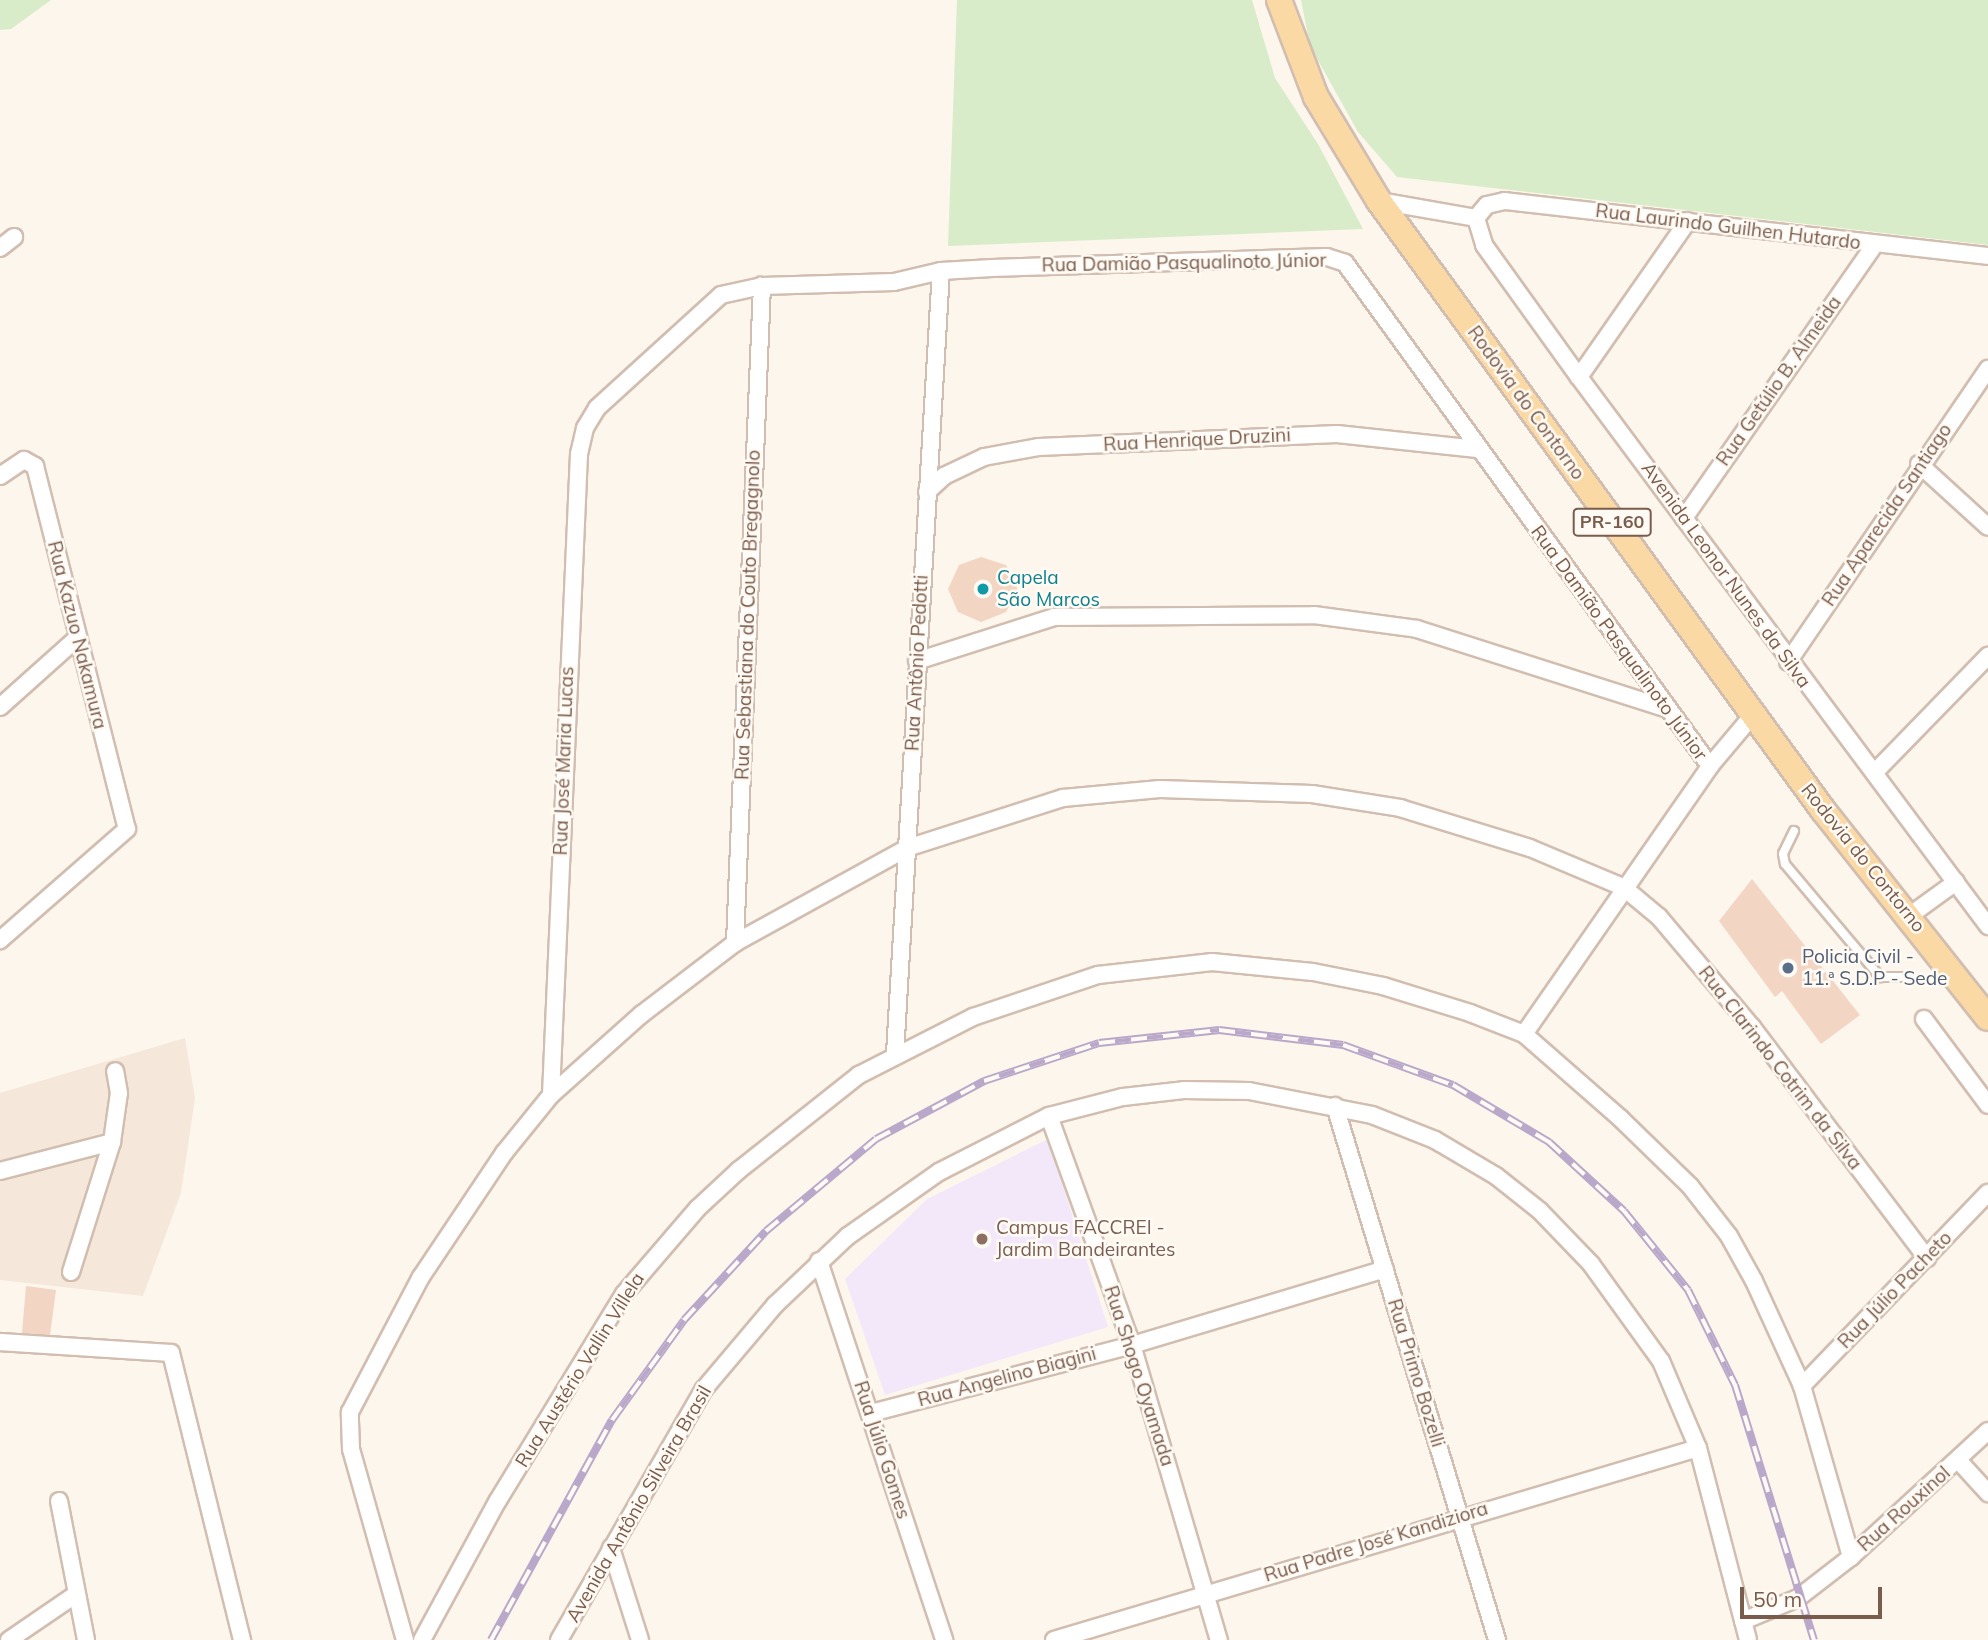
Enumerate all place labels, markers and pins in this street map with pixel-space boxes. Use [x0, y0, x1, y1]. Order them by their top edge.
place label: Capela São Marcos [997, 567, 1100, 611]
marker: Capela São Marcos [975, 581, 991, 597]
place label: Policia Civil - 11.ª S.D.P - Sede [1802, 946, 1947, 990]
marker: Policia Civil - 11.ª S.D.P - Sede [1780, 960, 1796, 976]
place label: Campus FACCREI - Jardim Bandeirantes [996, 1217, 1175, 1261]
marker: Campus FACCREI - Jardim Bandeirantes [974, 1231, 990, 1247]

